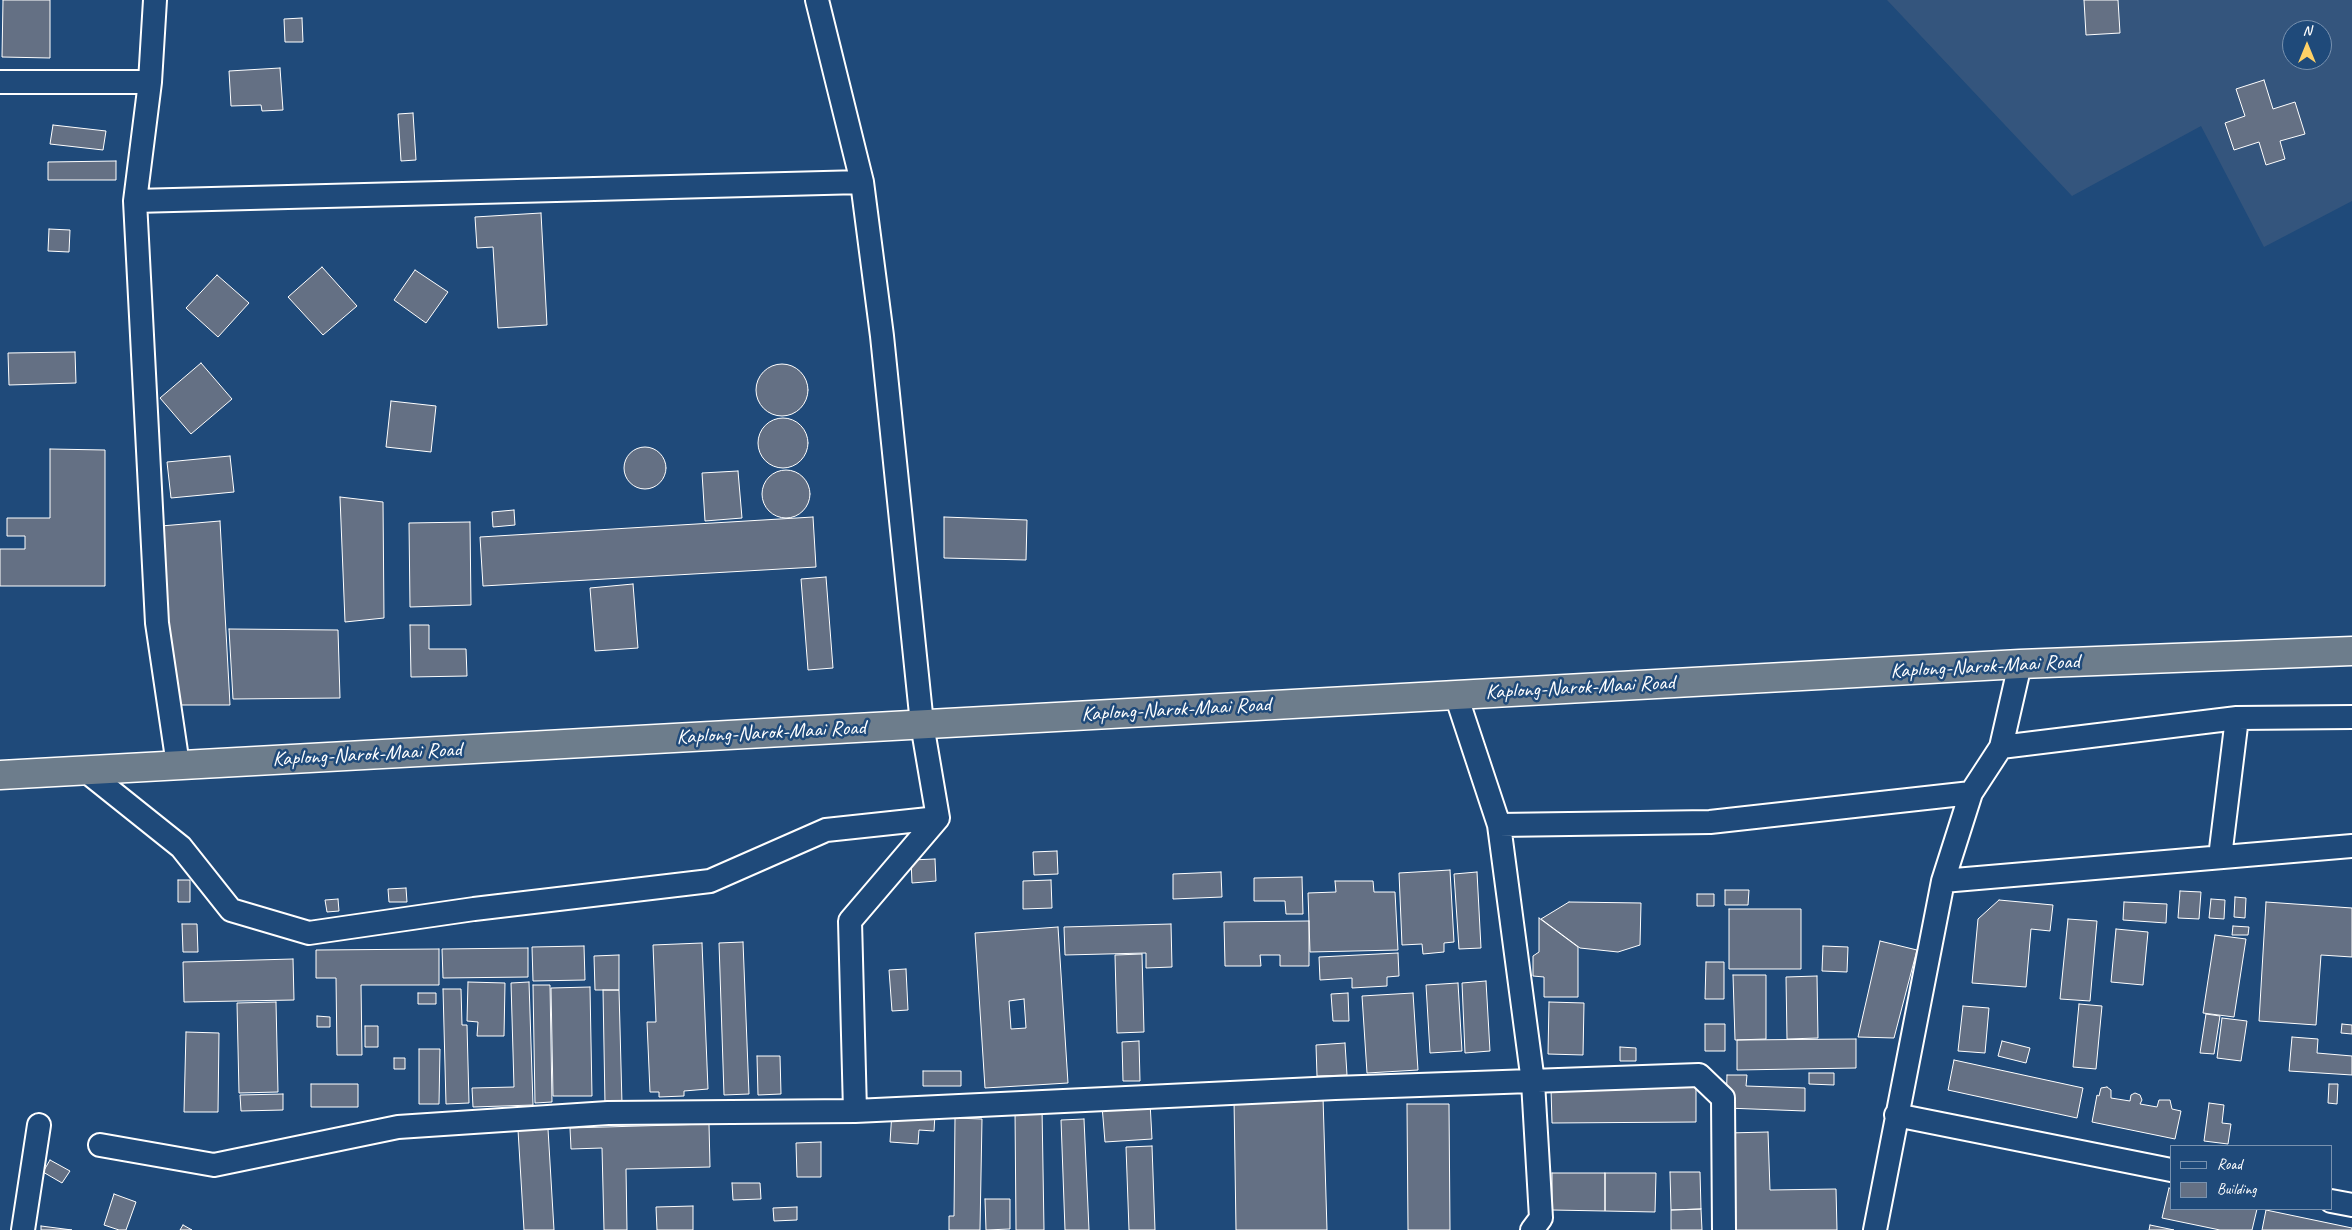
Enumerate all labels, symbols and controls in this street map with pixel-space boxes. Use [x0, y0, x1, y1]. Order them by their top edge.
north arrow [2282, 20, 2332, 70]
text: N [2303, 22, 2311, 39]
street label: Kaplong-Narok-Maai Road [1890, 649, 2080, 685]
street label: Kaplong-Narok-Maai Road [1485, 670, 1675, 706]
street label: Kaplong-Narok-Maai Road [1081, 692, 1271, 728]
street label: Kaplong-Narok-Maai Road [676, 715, 866, 751]
street label: Kaplong-Narok-Maai Road [272, 737, 462, 773]
legend [2170, 1145, 2332, 1210]
text: Road [2217, 1155, 2242, 1174]
text: Building [2217, 1180, 2256, 1199]

